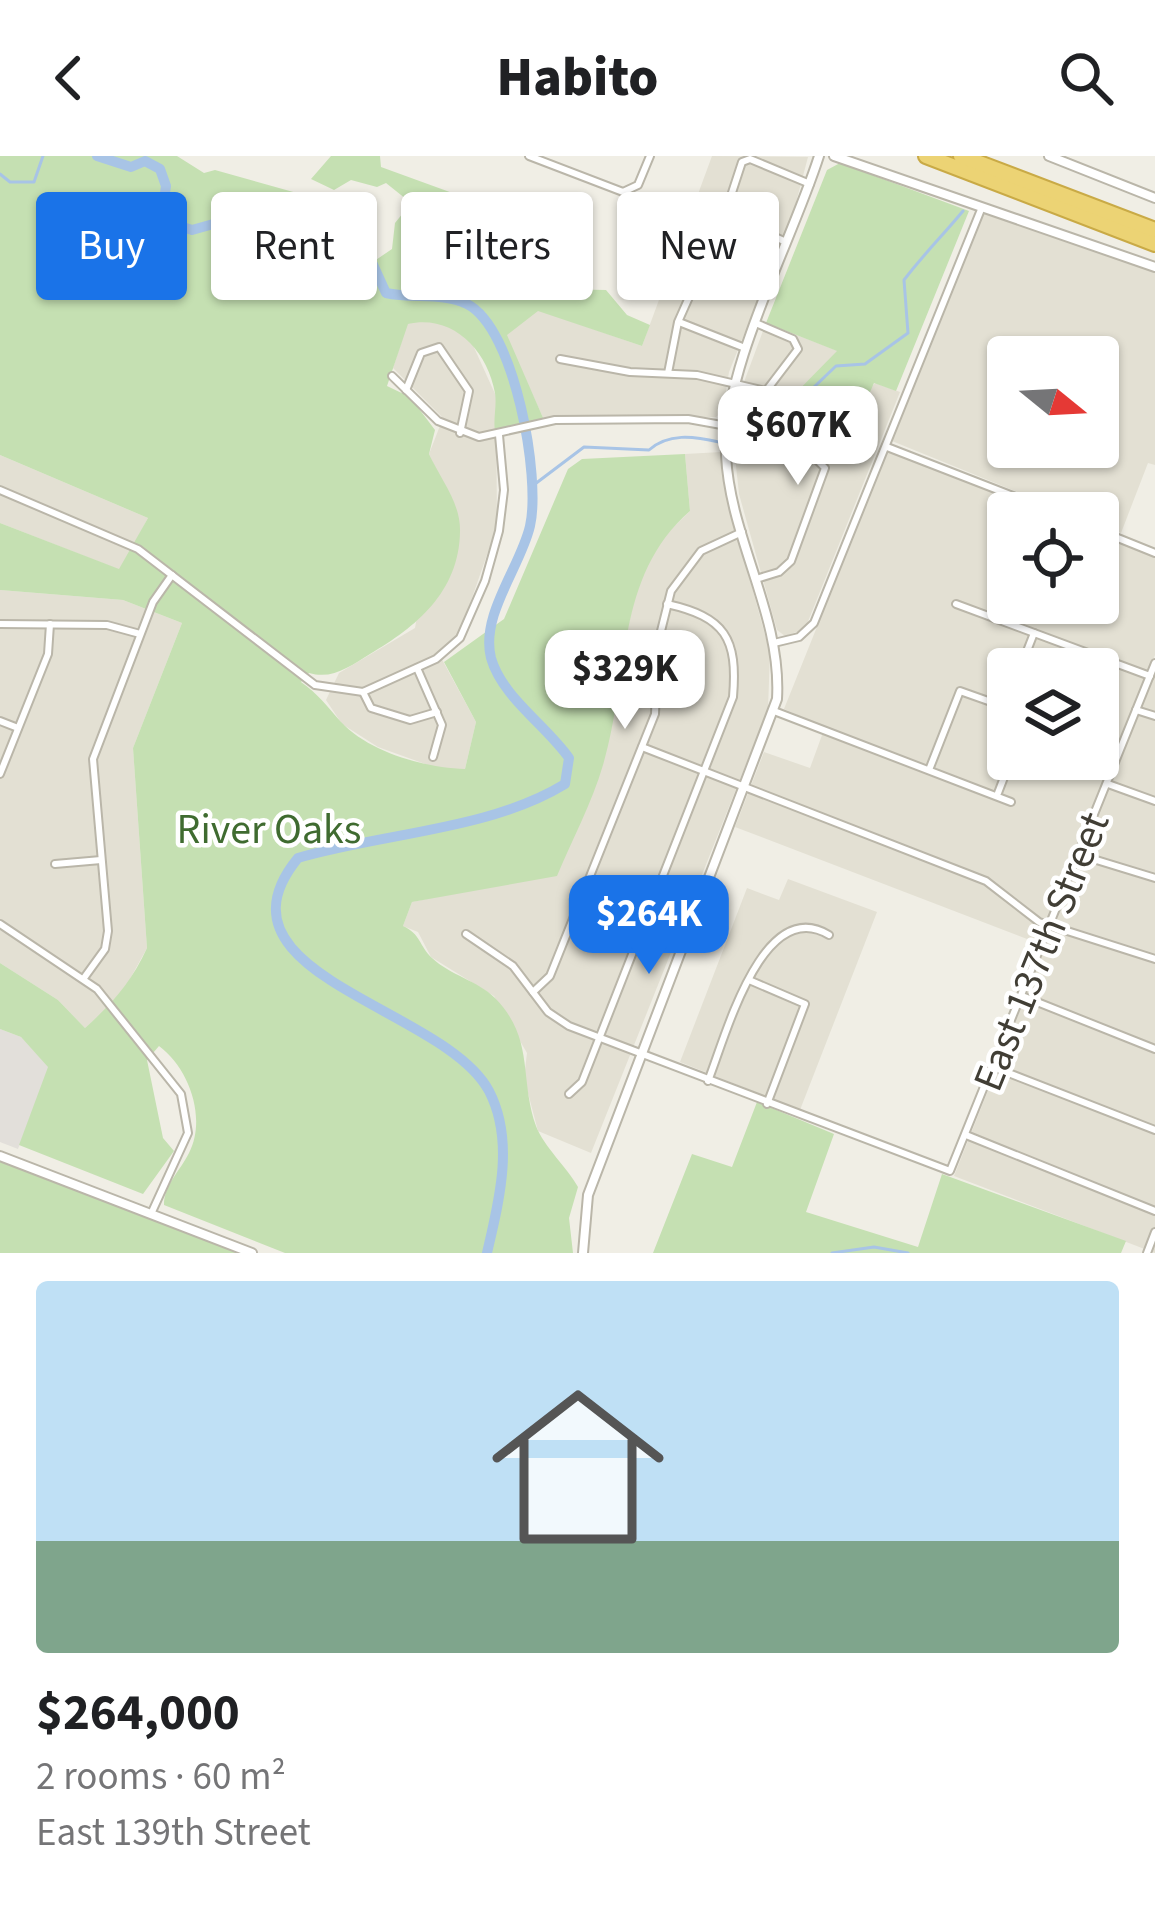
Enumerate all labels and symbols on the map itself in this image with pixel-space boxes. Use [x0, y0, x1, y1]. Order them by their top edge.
north arrow [987, 336, 1119, 468]
pin: $607K [714, 386, 882, 488]
pin: $329K [541, 630, 709, 732]
park label: River Oaks [177, 800, 361, 860]
street label: East 137th Street [959, 803, 1125, 1100]
pin: $264K [565, 875, 733, 977]

